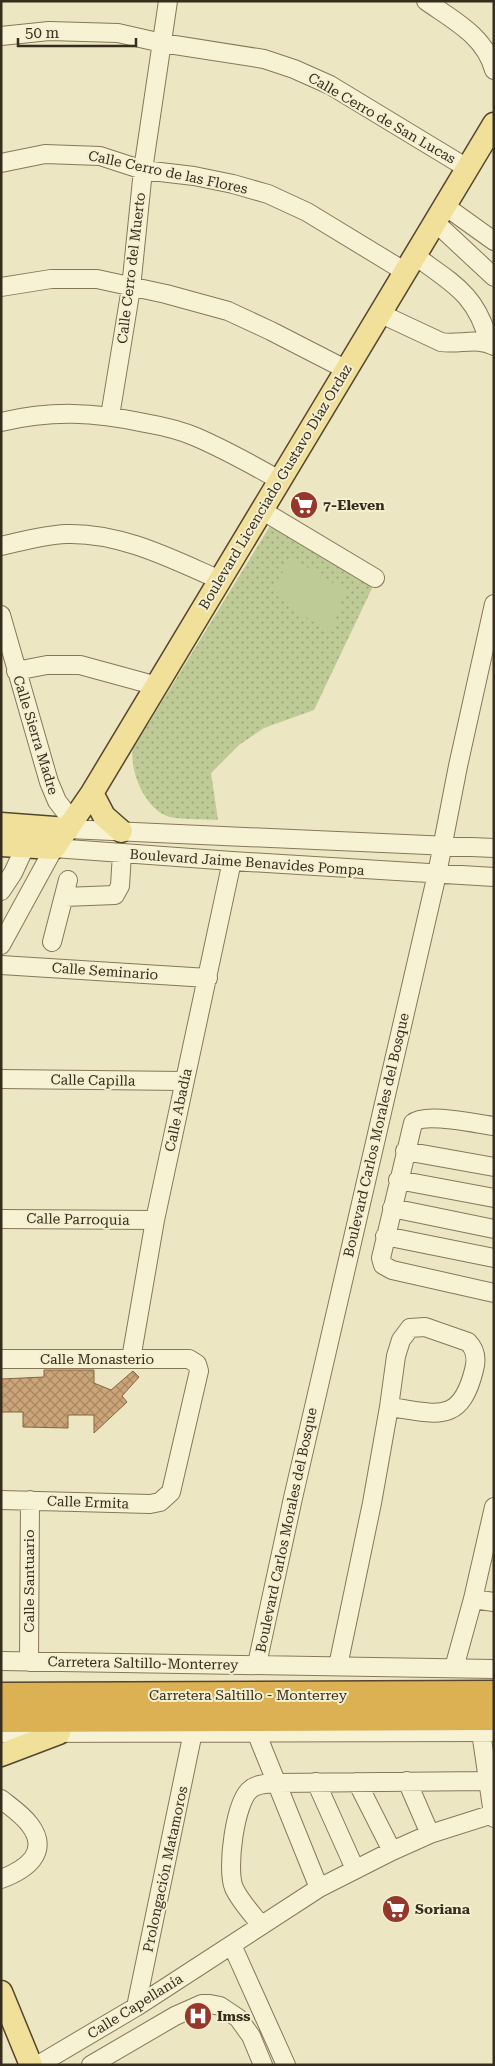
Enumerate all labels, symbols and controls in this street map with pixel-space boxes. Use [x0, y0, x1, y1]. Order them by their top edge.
scale bar [18, 15, 135, 47]
text: 50 m [25, 24, 60, 42]
street label: Calle Cerro de San Lucas [305, 69, 459, 167]
street label: Calle Cerro de las Flores [87, 147, 249, 197]
street label: Calle Cerro del Muerto [114, 191, 148, 345]
street label: Boulevard Licenciado Gustavo Díaz Ordaz [195, 361, 355, 612]
supermarket icon: 7-Eleven [289, 490, 319, 520]
place label: 7-Eleven [323, 497, 385, 513]
street label: Calle Sierra Madre [10, 673, 62, 797]
street label: Boulevard Jaime Benavides Pompa [129, 846, 365, 878]
street label: Calle Seminario [51, 959, 159, 983]
street label: Boulevard Carlos Morales del Bosque [340, 1011, 412, 1259]
street label: Calle Abadía [161, 1066, 195, 1153]
street label: Calle Capilla [50, 1071, 136, 1089]
street label: Calle Parroquia [26, 1210, 130, 1228]
street label: Calle Monasterio [40, 1351, 154, 1367]
street label: Boulevard Carlos Morales del Bosque [252, 1406, 320, 1654]
street label: Calle Ermita [47, 1493, 130, 1511]
street label: Calle Santuario [21, 1529, 37, 1633]
street label: Carretera Saltillo-Monterrey [47, 1653, 239, 1673]
street label: Carretera Saltillo - Monterrey [149, 1687, 348, 1703]
street label: Prolongación Matamoros [140, 1784, 191, 1954]
supermarket icon: Soriana [381, 1894, 411, 1924]
place label: Soriana [415, 1901, 471, 1917]
street label: Calle Capellanía [84, 1970, 186, 2042]
hospital icon: Imss [183, 2001, 213, 2031]
place label: Imss [217, 2008, 250, 2024]

